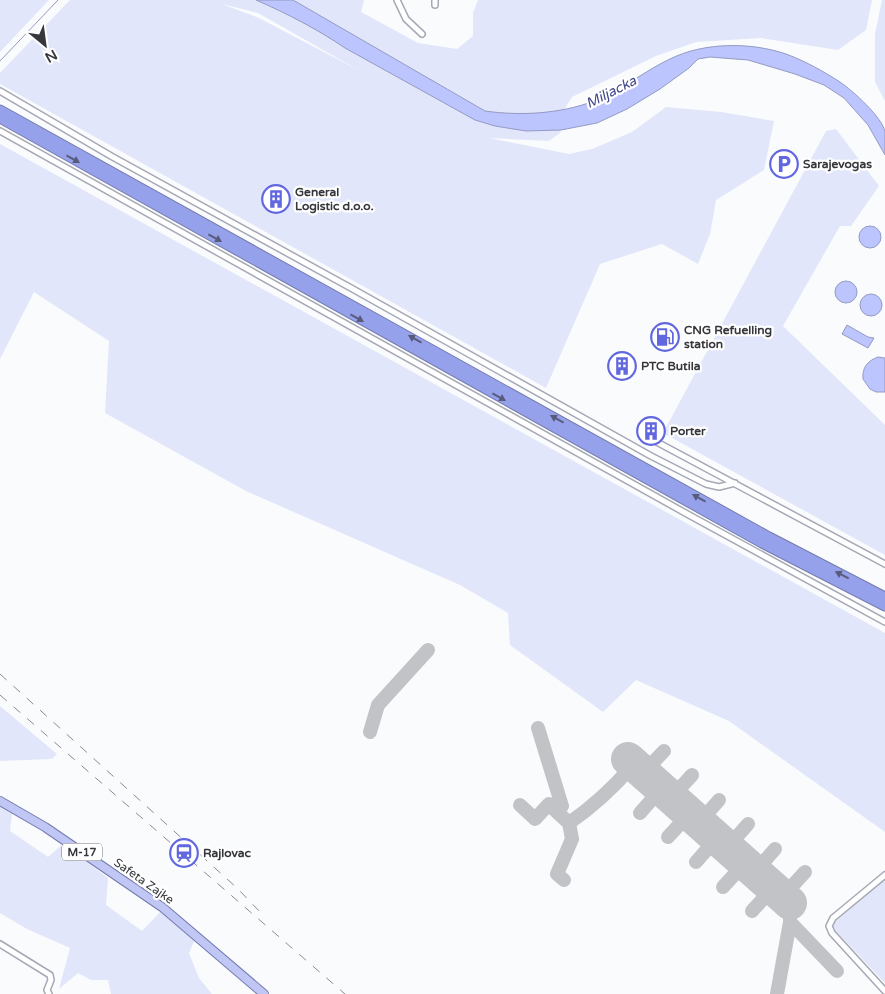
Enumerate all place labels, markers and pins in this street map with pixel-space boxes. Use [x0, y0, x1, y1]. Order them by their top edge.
parking icon: Sarajevogas [769, 149, 799, 179]
place label: Sarajevogas [803, 157, 872, 172]
building icon: General Logistic d.o.o. [261, 184, 291, 214]
place label: General Logistic d.o.o. [295, 185, 374, 214]
fuel station icon: CNG Refuelling station [650, 322, 680, 352]
place label: CNG Refuelling station [684, 323, 772, 351]
building icon: PTC Butila [607, 351, 637, 381]
place label: PTC Butila [641, 359, 701, 373]
building icon: Porter [636, 416, 666, 446]
place label: Porter [670, 424, 706, 438]
station icon: Rajlovac [169, 838, 199, 868]
place label: Rajlovac [203, 846, 252, 861]

